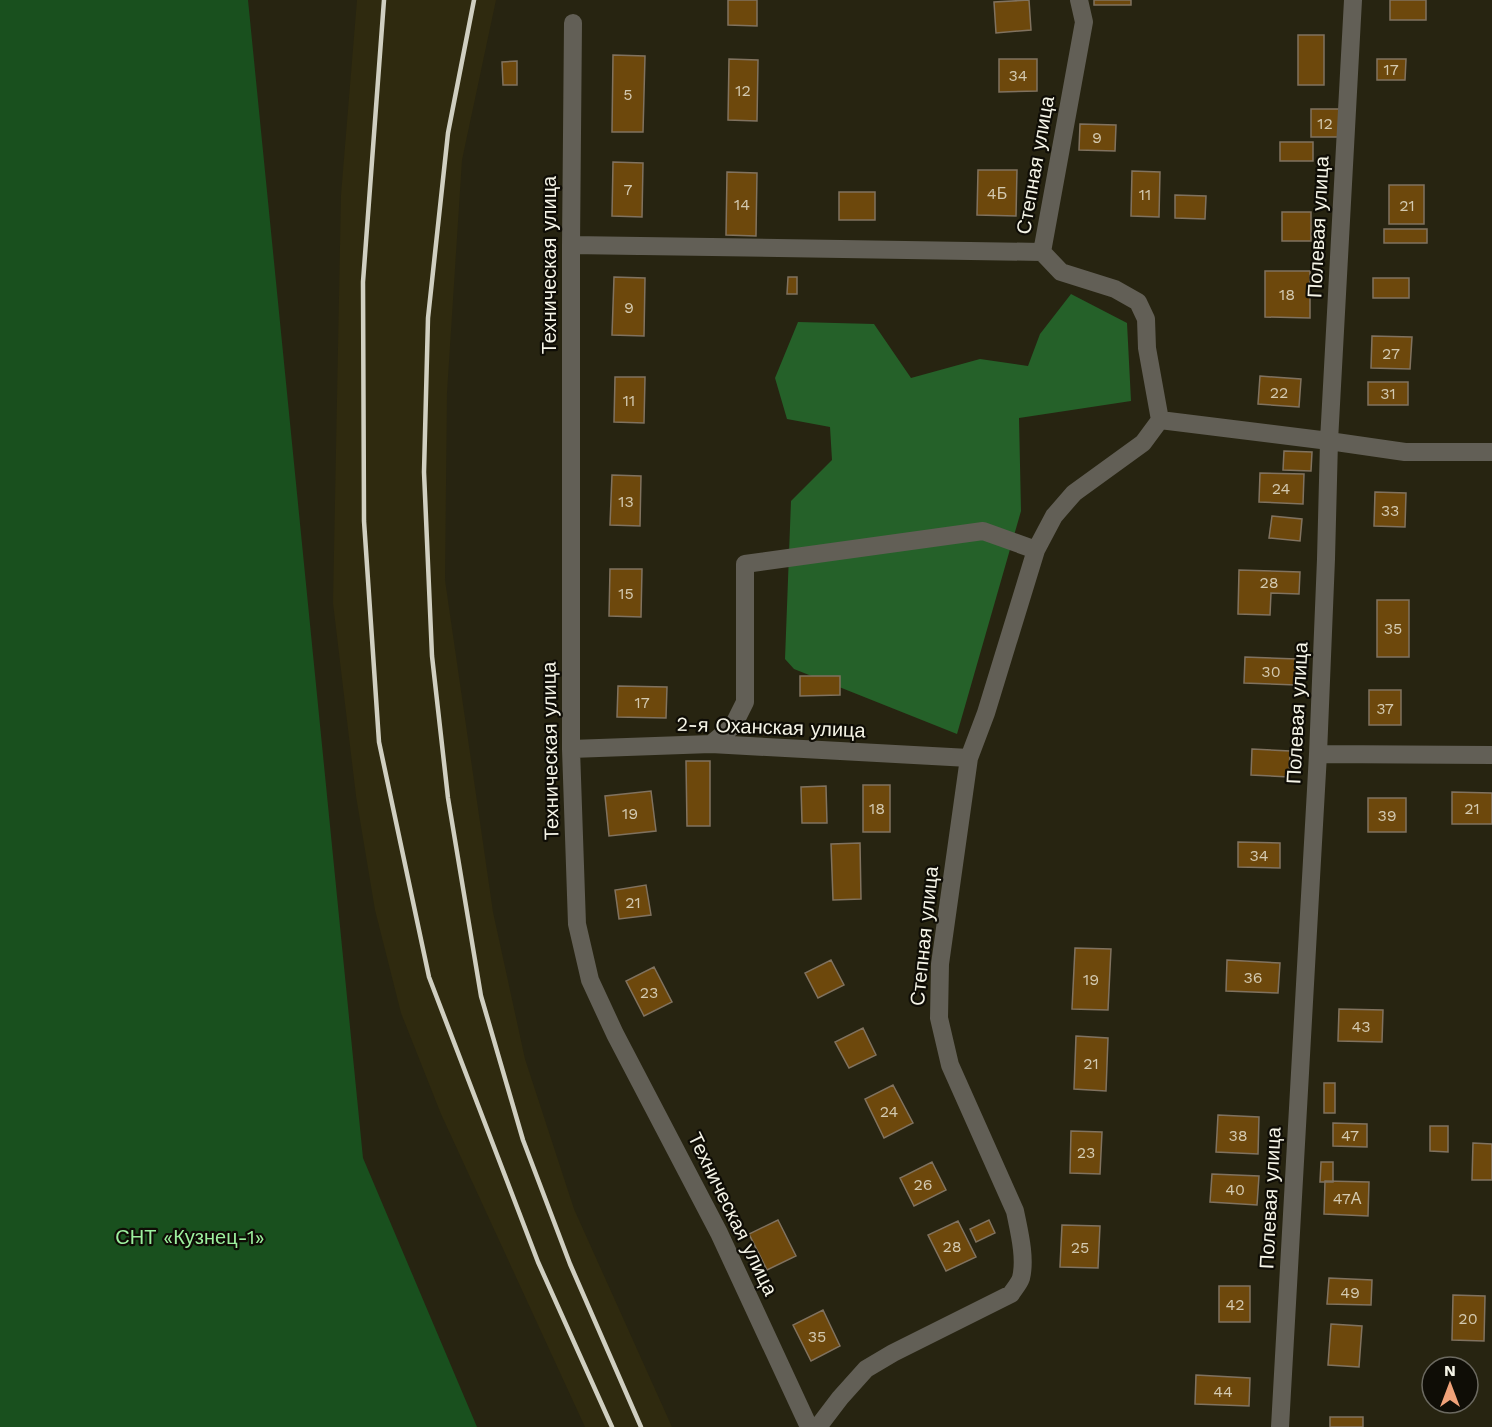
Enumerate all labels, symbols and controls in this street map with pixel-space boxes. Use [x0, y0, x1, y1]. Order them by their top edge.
house number: 17 [1383, 60, 1399, 79]
house number: 34 [1008, 66, 1028, 85]
house number: 12 [735, 81, 751, 100]
house number: 5 [623, 85, 633, 104]
street label: Степная улица [1011, 93, 1059, 236]
house number: 12 [1317, 114, 1333, 133]
house number: 9 [1092, 128, 1102, 147]
street label: Полевая улица [1302, 155, 1334, 299]
street label: Техническая улица [537, 175, 561, 354]
house number: 7 [624, 180, 633, 199]
house number: 4Б [987, 184, 1007, 203]
house number: 11 [1139, 185, 1151, 204]
house number: 14 [734, 195, 750, 214]
house number: 21 [1399, 196, 1415, 215]
house number: 18 [1279, 285, 1295, 304]
house number: 9 [624, 298, 634, 317]
house number: 27 [1382, 344, 1400, 363]
house number: 22 [1270, 383, 1288, 402]
house number: 31 [1380, 384, 1396, 403]
house number: 11 [623, 391, 635, 410]
house number: 24 [1272, 479, 1291, 498]
house number: 13 [618, 492, 634, 511]
house number: 33 [1381, 501, 1399, 520]
house number: 28 [1259, 573, 1279, 592]
house number: 15 [618, 584, 634, 603]
house number: 35 [1384, 619, 1402, 638]
street label: Полевая улица [1281, 641, 1313, 785]
street label: Техническая улица [536, 661, 564, 840]
house number: 30 [1261, 662, 1281, 681]
house number: 17 [634, 693, 650, 712]
house number: 37 [1376, 699, 1394, 718]
street label: 2-я Оханская улица [676, 712, 867, 742]
house number: 18 [869, 799, 885, 818]
house number: 21 [1464, 799, 1480, 818]
house number: 19 [622, 804, 638, 823]
house number: 39 [1377, 806, 1397, 825]
house number: 34 [1249, 846, 1269, 865]
street label: Степная улица [905, 864, 943, 1007]
house number: 21 [625, 893, 641, 912]
house number: 36 [1243, 968, 1263, 987]
house number: 19 [1083, 970, 1099, 989]
house number: 23 [640, 983, 658, 1002]
house number: 43 [1351, 1017, 1371, 1036]
house number: 21 [1083, 1054, 1099, 1073]
house number: 24 [880, 1102, 899, 1121]
house number: 38 [1228, 1126, 1248, 1145]
street label: Полевая улица [1254, 1126, 1286, 1270]
house number: 47 [1341, 1126, 1359, 1145]
street label: Техническая улица [683, 1129, 783, 1300]
house number: 23 [1077, 1143, 1095, 1162]
house number: 26 [913, 1175, 933, 1194]
house number: 40 [1225, 1180, 1245, 1199]
house number: 47А [1333, 1189, 1362, 1208]
park label: СНТ «Кузнец-1» [115, 1225, 265, 1249]
house number: 28 [942, 1237, 962, 1256]
house number: 25 [1071, 1238, 1089, 1257]
house number: 49 [1340, 1283, 1360, 1302]
house number: 42 [1225, 1295, 1245, 1314]
house number: 20 [1458, 1309, 1478, 1328]
house number: 35 [808, 1327, 826, 1346]
north arrow [1420, 1355, 1480, 1415]
text: N [1444, 1361, 1456, 1380]
house number: 44 [1213, 1382, 1233, 1401]

